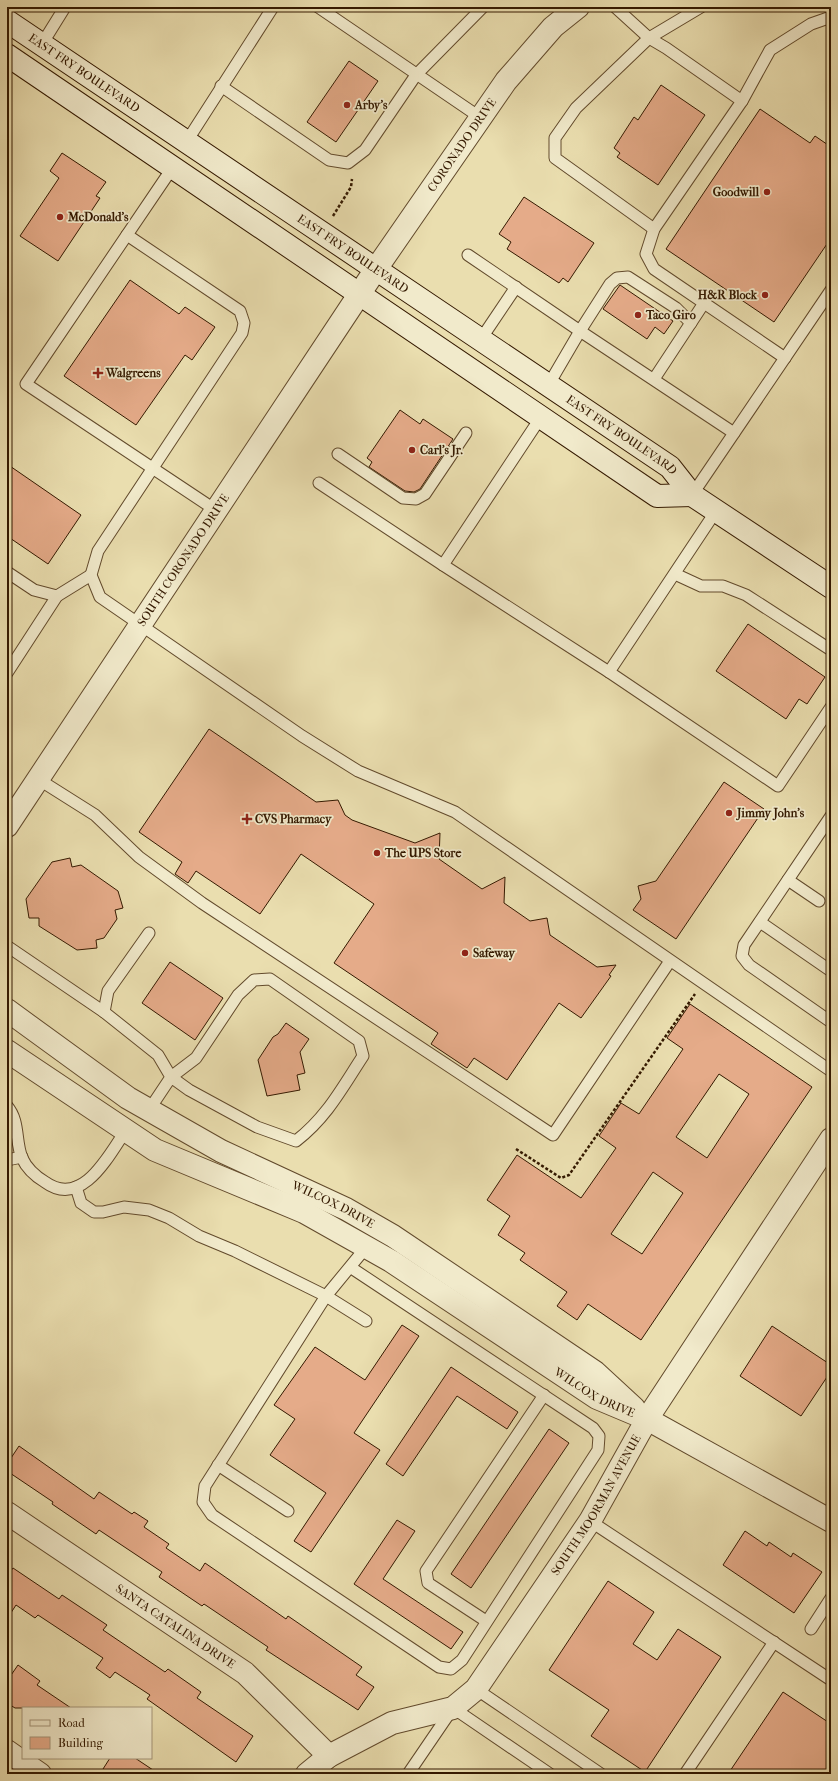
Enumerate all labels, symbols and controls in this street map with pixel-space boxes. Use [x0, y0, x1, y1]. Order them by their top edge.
street label: EAST FRY BOULEVARD [26, 31, 142, 115]
street label: CORONADO DRIVE [425, 95, 499, 194]
place label: Arby's [354, 98, 388, 113]
marker: Arby's [342, 100, 352, 110]
place label: Goodwill [713, 185, 760, 199]
marker: Goodwill [762, 187, 772, 197]
place label: McDonald's [67, 210, 129, 224]
street label: EAST FRY BOULEVARD [295, 211, 411, 296]
marker: McDonald's [55, 212, 65, 222]
place label: H&R Block [698, 288, 758, 302]
marker: H&R Block [760, 290, 770, 300]
place label: Taco Giro [645, 308, 696, 322]
marker: Taco Giro [633, 310, 643, 320]
place label: Walgreens [105, 366, 161, 381]
marker: Walgreens [93, 368, 103, 378]
street label: EAST FRY BOULEVARD [564, 392, 680, 477]
place label: Carl's Jr. [420, 443, 463, 458]
marker: Carl's Jr. [407, 445, 417, 455]
street label: SOUTH CORONADO DRIVE [134, 491, 232, 629]
place label: Jimmy John's [735, 806, 805, 821]
marker: Jimmy John's [724, 808, 734, 818]
place label: CVS Pharmacy [255, 812, 332, 827]
marker: CVS Pharmacy [242, 814, 252, 824]
place label: The UPS Store [384, 846, 461, 860]
marker: The UPS Store [372, 848, 382, 858]
place label: Safeway [473, 946, 516, 961]
marker: Safeway [460, 948, 470, 958]
street label: WILCOX DRIVE [289, 1178, 377, 1231]
street label: WILCOX DRIVE [551, 1364, 637, 1420]
street label: SOUTH MOORMAN AVENUE [548, 1432, 644, 1578]
street label: SANTA CATALINA DRIVE [113, 1581, 238, 1671]
legend [22, 1707, 152, 1759]
text: Road [58, 1716, 85, 1730]
text: Building [58, 1736, 103, 1750]

